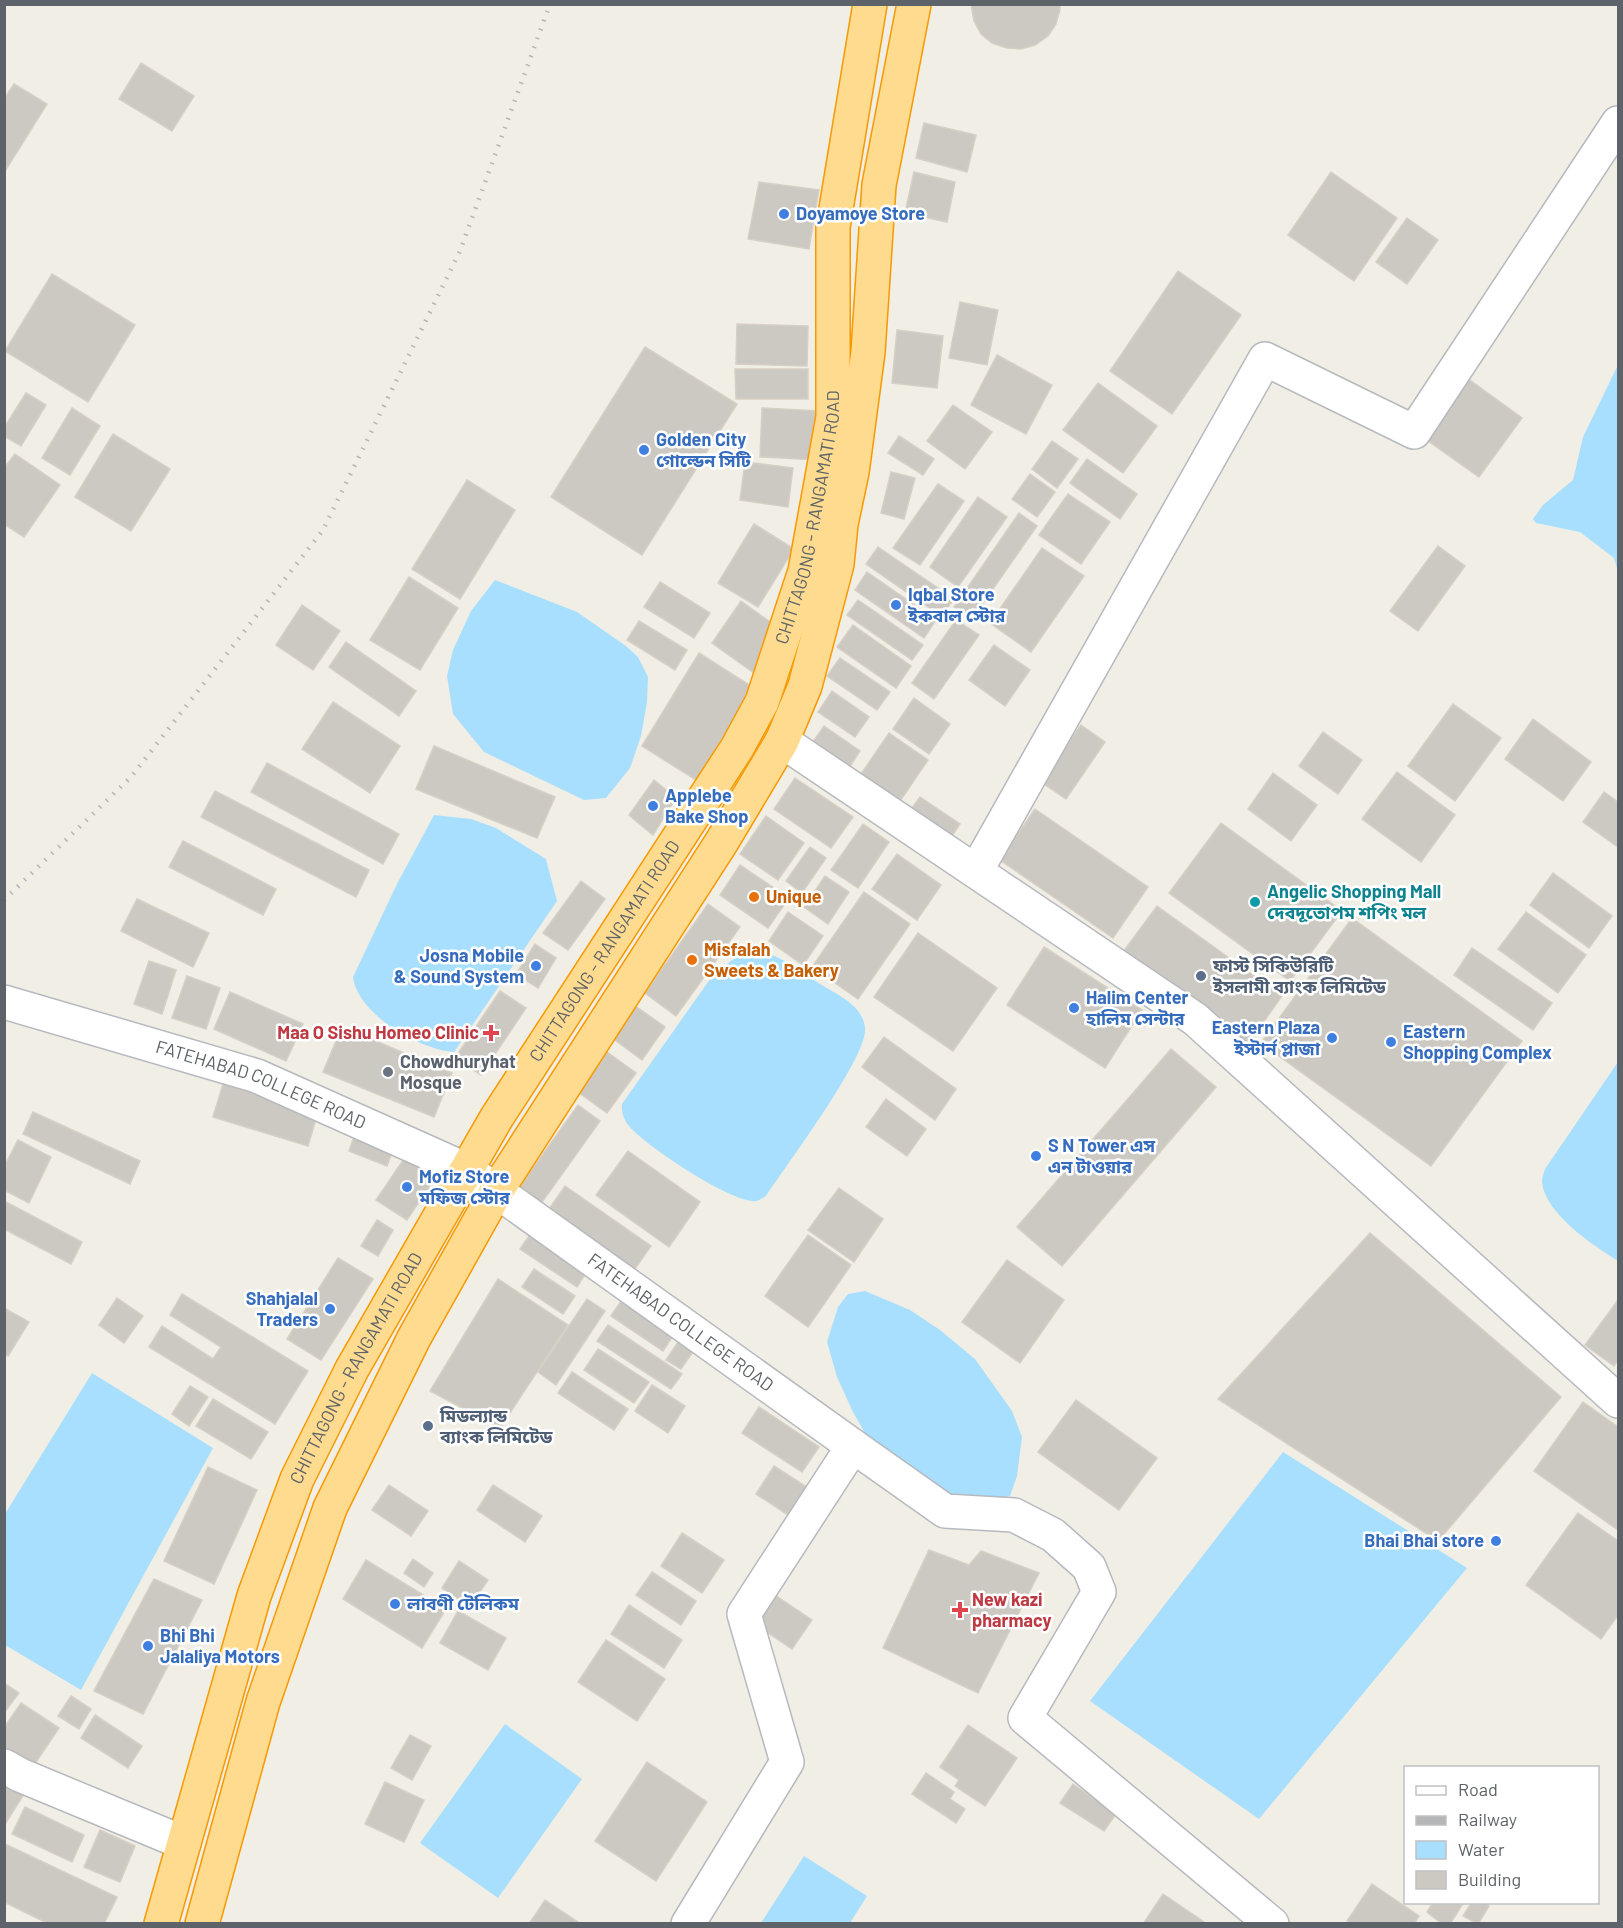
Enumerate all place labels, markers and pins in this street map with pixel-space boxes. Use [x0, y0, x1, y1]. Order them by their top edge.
place label: Doyamoye Store [796, 202, 925, 224]
marker: Doyamoye Store [777, 207, 791, 221]
place label: Golden City গোল্ডেন সিটি [656, 428, 752, 471]
marker: Golden City গোল্ডেন সিটি [637, 443, 651, 457]
place label: Iqbal Store ইকবাল স্টোর [907, 583, 1007, 626]
marker: Iqbal Store ইকবাল স্টোর [889, 598, 903, 612]
place label: Applebe Bake Shop [665, 784, 749, 827]
marker: Applebe Bake Shop [646, 799, 660, 813]
place label: Angelic Shopping Mall দেবদূতোপম শপিং মল [1267, 880, 1441, 923]
place label: Unique [766, 885, 822, 907]
marker: Unique [747, 890, 761, 904]
marker: Angelic Shopping Mall দেবদূতোপম শপিং মল [1248, 895, 1262, 909]
place label: Misfalah Sweets & Bakery [704, 938, 839, 981]
place label: Josna Mobile & Sound System [394, 944, 524, 987]
marker: Misfalah Sweets & Bakery [685, 953, 699, 967]
place label: ফাস্ট সিকিউরিটি ইসলামী ব্যাংক লিমিটেড [1212, 954, 1387, 997]
marker: Josna Mobile & Sound System [529, 959, 543, 973]
marker: ফাস্ট সিকিউরিটি ইসলামী ব্যাংক লিমিটেড [1194, 969, 1208, 983]
place label: Halim Center হালিম সেন্টার [1085, 986, 1189, 1029]
marker: Halim Center হালিম সেন্টার [1067, 1001, 1081, 1015]
place label: Eastern Plaza ইস্টার্ন প্লাজা [1212, 1016, 1321, 1059]
place label: Eastern Shopping Complex [1403, 1020, 1552, 1063]
place label: Maa O Sishu Homeo Clinic [277, 1021, 479, 1043]
marker: Maa O Sishu Homeo Clinic [484, 1026, 498, 1040]
marker: Eastern Plaza ইস্টার্ন প্লাজা [1325, 1031, 1339, 1045]
marker: Eastern Shopping Complex [1384, 1035, 1398, 1049]
place label: Chowdhuryhat Mosque [400, 1050, 516, 1093]
marker: Chowdhuryhat Mosque [381, 1065, 395, 1079]
place label: S N Tower এস এন টাওয়ার [1048, 1134, 1156, 1177]
marker: S N Tower এস এন টাওয়ার [1029, 1149, 1043, 1163]
place label: Mofiz Store মফিজ স্টোর [418, 1165, 511, 1208]
marker: Mofiz Store মফিজ স্টোর [400, 1180, 414, 1194]
place label: Shahjalal Traders [246, 1287, 318, 1330]
marker: Shahjalal Traders [323, 1302, 337, 1316]
place label: মিডল্যান্ড ব্যাংক লিমিটেড [439, 1404, 554, 1447]
marker: মিডল্যান্ড ব্যাংক লিমিটেড [421, 1419, 435, 1433]
place label: Bhai Bhai store [1364, 1529, 1484, 1551]
marker: Bhai Bhai store [1489, 1534, 1503, 1548]
place label: New kazi pharmacy [972, 1588, 1052, 1631]
place label: লাবণী টেলিকম [406, 1592, 520, 1614]
marker: লাবণী টেলিকম [388, 1597, 402, 1611]
marker: New kazi pharmacy [953, 1603, 967, 1617]
place label: Bhi Bhi Jalaliya Motors [160, 1624, 280, 1667]
marker: Bhi Bhi Jalaliya Motors [141, 1639, 155, 1653]

